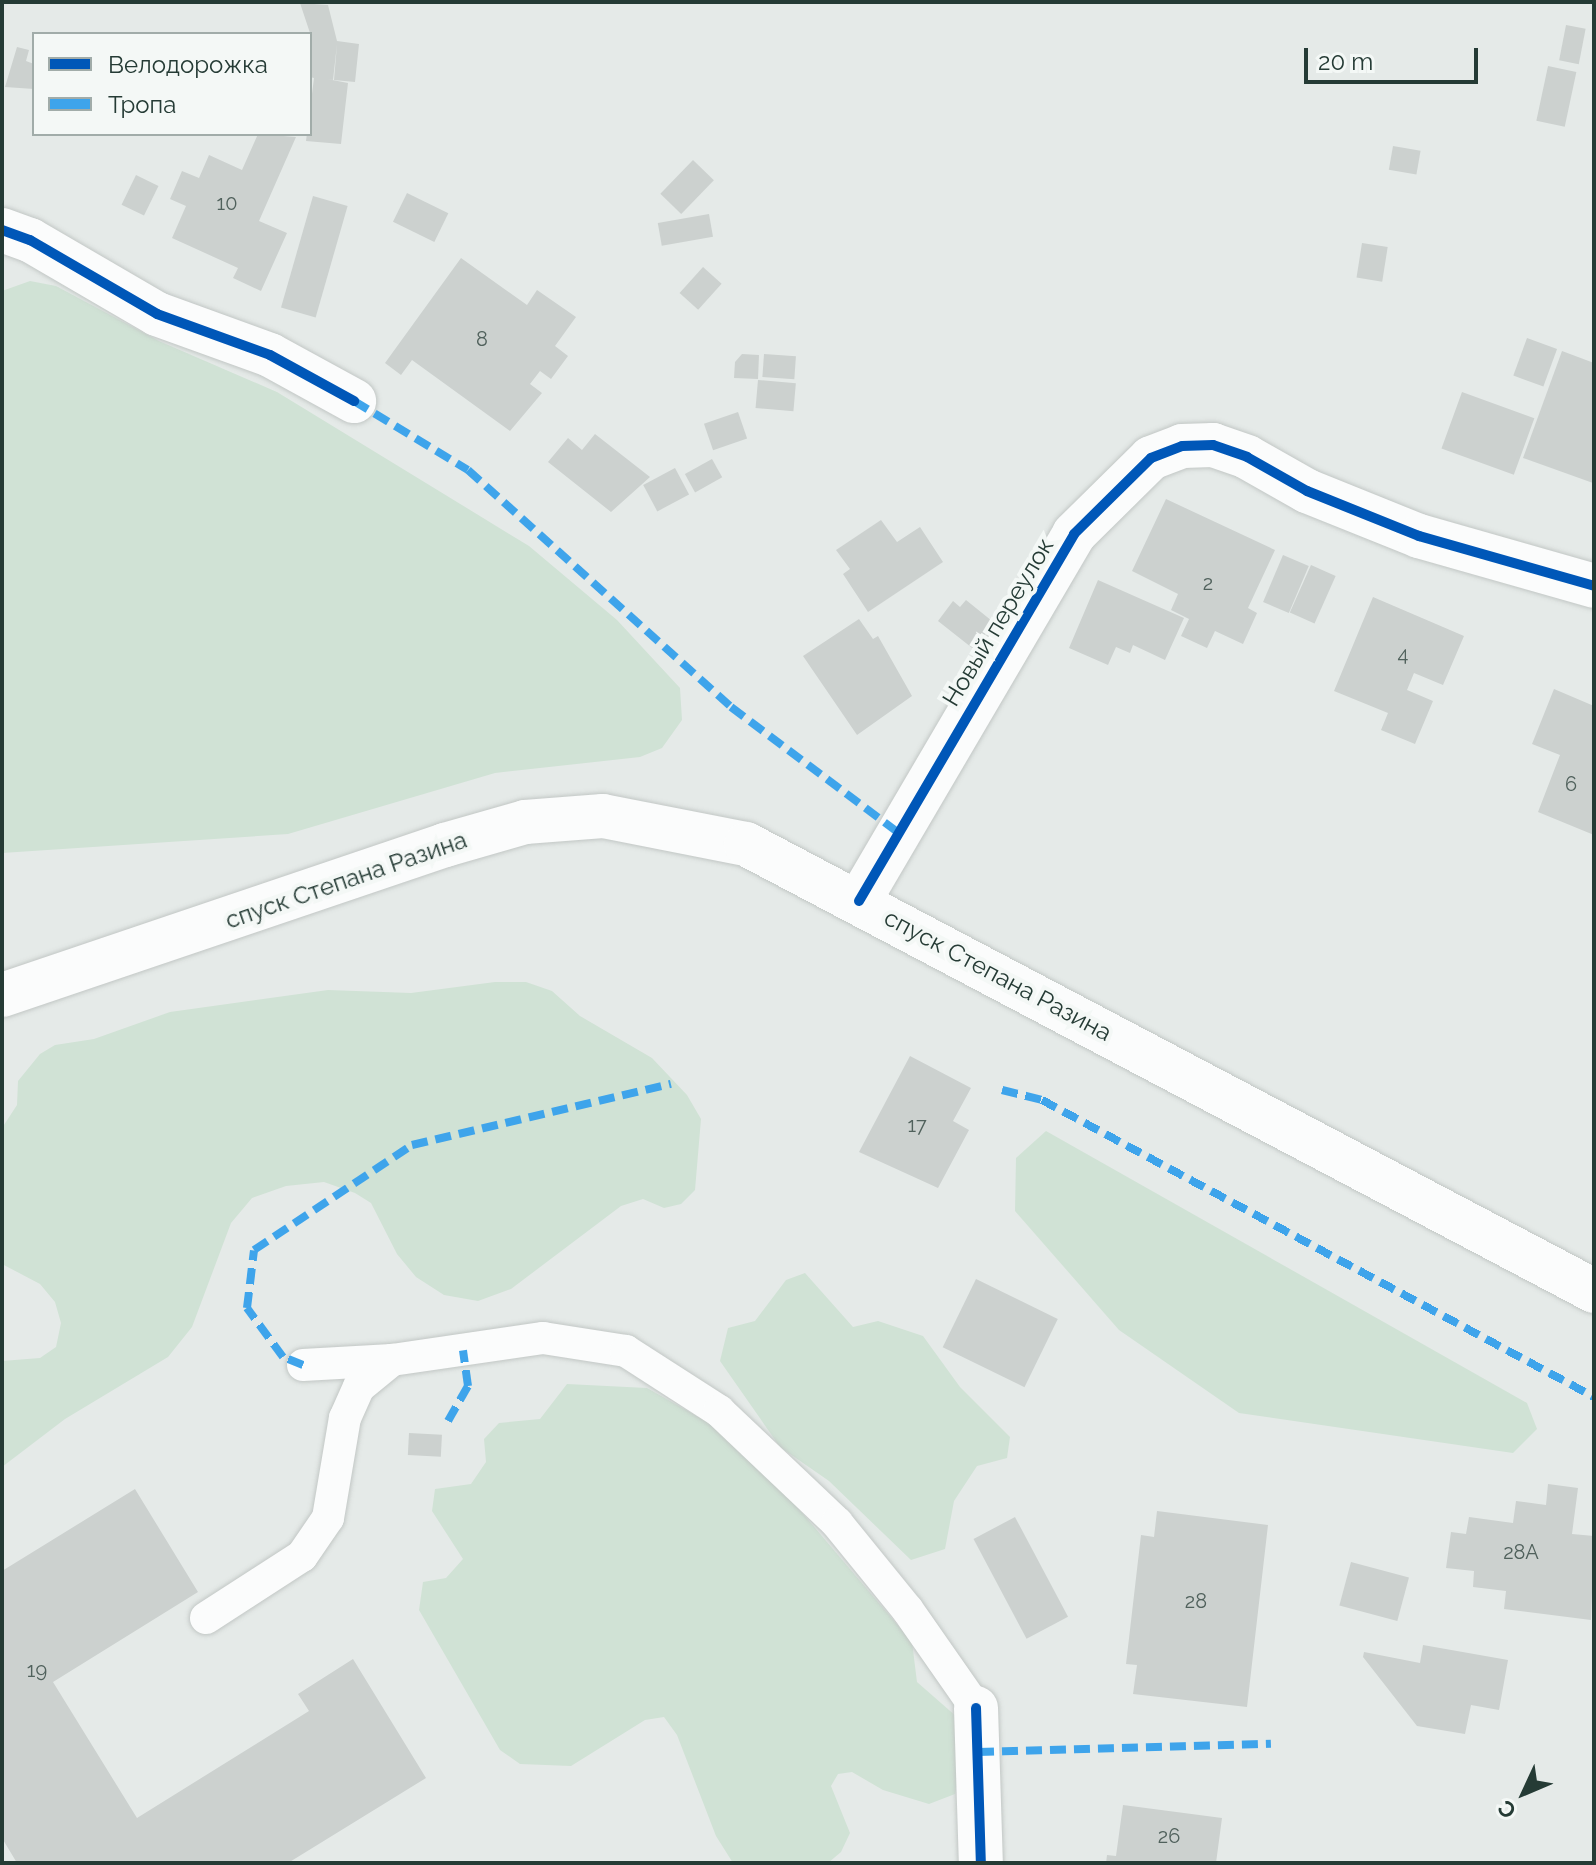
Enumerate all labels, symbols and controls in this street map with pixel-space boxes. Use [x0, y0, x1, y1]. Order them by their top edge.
legend [32, 32, 312, 136]
scale bar [1308, 32, 1482, 82]
text: 20 m [1318, 47, 1373, 76]
text: Велодорожка [108, 50, 268, 79]
text: Тропа [108, 90, 176, 119]
house number: 10 [217, 191, 237, 215]
house number: 8 [476, 327, 488, 351]
street label: Новый переулок [936, 533, 1060, 711]
house number: 2 [1203, 571, 1213, 595]
house number: 4 [1398, 642, 1408, 666]
house number: 6 [1565, 772, 1577, 796]
street label: спуск Степана Разина [222, 825, 470, 935]
street label: спуск Степана Разина [879, 903, 1117, 1047]
house number: 17 [907, 1113, 927, 1137]
house number: 28А [1503, 1540, 1539, 1564]
house number: 28 [1185, 1589, 1207, 1613]
house number: 19 [27, 1658, 47, 1682]
north arrow [1484, 1753, 1564, 1833]
text: С [1492, 1795, 1521, 1824]
house number: 26 [1158, 1824, 1180, 1848]

